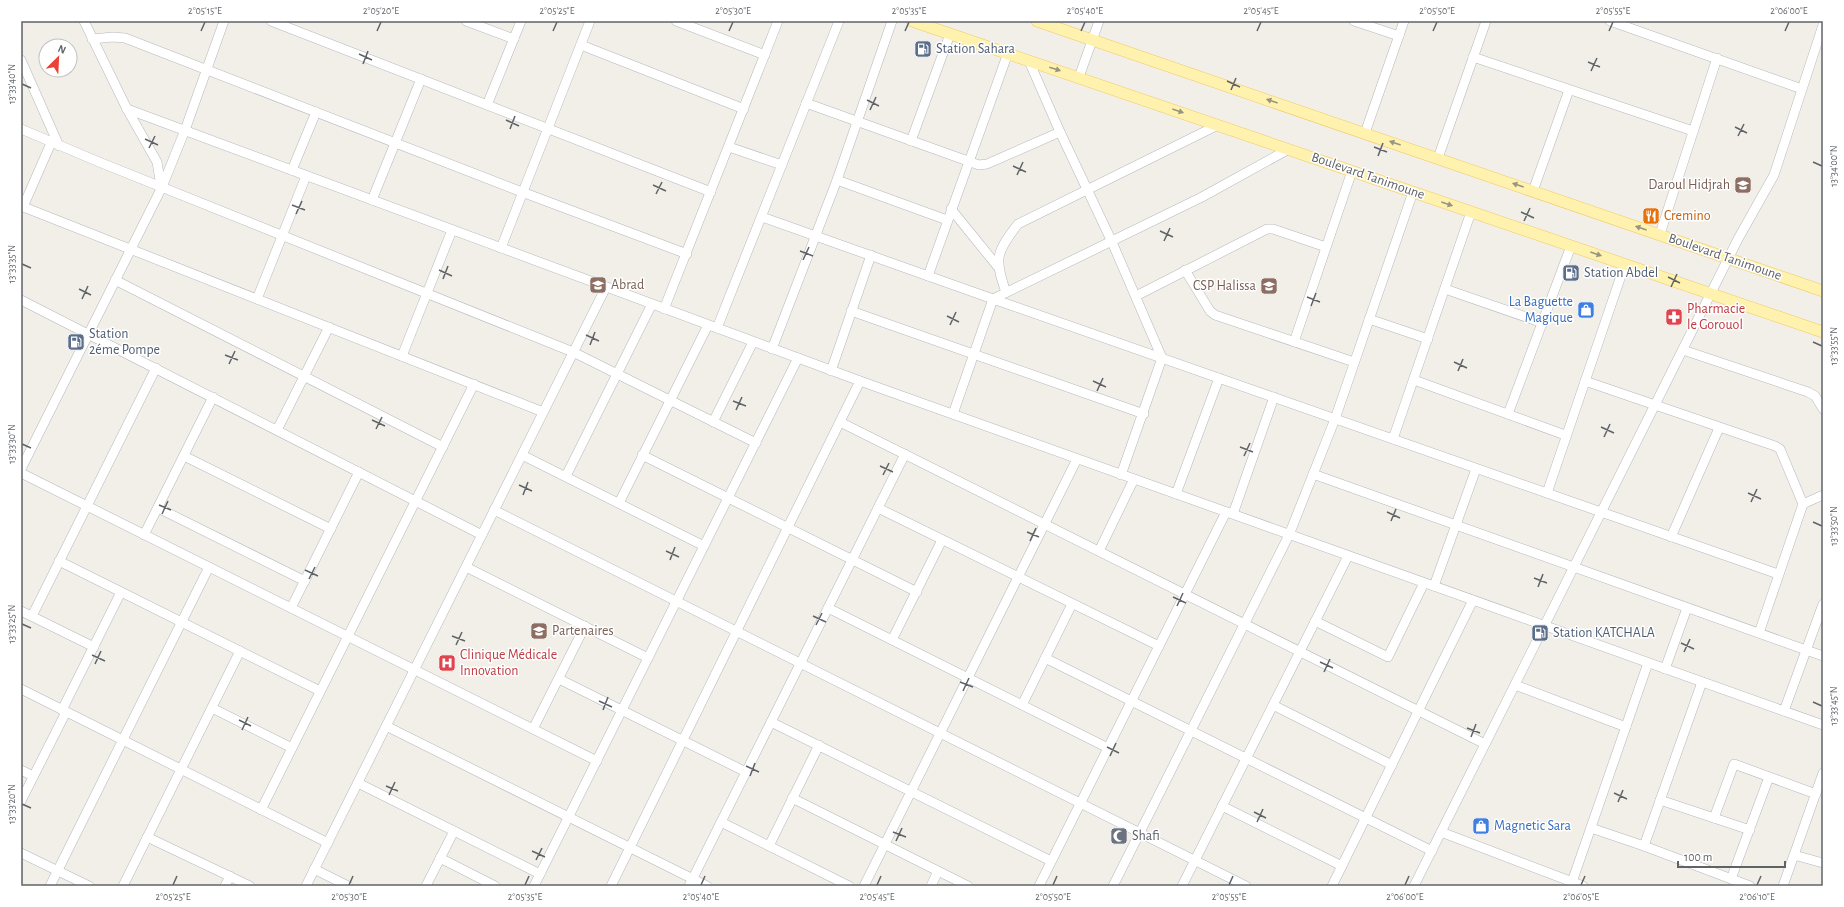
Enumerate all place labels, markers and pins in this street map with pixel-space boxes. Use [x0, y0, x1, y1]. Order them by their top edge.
fuel station icon: Station Sahara [913, 39, 933, 59]
place label: Station Sahara [936, 42, 1015, 56]
school or university icon: Daroul Hidjrah [1733, 175, 1753, 195]
place label: Daroul Hidjrah [1648, 178, 1730, 192]
restaurant icon: Cremino [1641, 206, 1661, 226]
place label: Cremino [1664, 209, 1711, 223]
fuel station icon: Station Abdel [1561, 263, 1581, 283]
place label: Station Abdel [1584, 266, 1658, 280]
school or university icon: Abrad [588, 275, 608, 295]
school or university icon: CSP Halissa [1259, 276, 1279, 296]
place label: Abrad [611, 278, 644, 292]
place label: CSP Halissa [1193, 279, 1257, 293]
place label: La Baguette Magique [1509, 295, 1573, 325]
shop icon: La Baguette Magique [1576, 300, 1596, 320]
place label: Pharmacie le Gorouol [1687, 302, 1745, 332]
pharmacy icon: Pharmacie le Gorouol [1664, 307, 1684, 327]
place label: Station 2éme Pompe [89, 327, 160, 357]
fuel station icon: Station 2éme Pompe [66, 332, 86, 352]
school or university icon: Partenaires [529, 621, 549, 641]
fuel station icon: Station KATCHALA [1530, 623, 1550, 643]
place label: Partenaires [552, 624, 614, 638]
place label: Station KATCHALA [1553, 626, 1655, 640]
place label: Clinique Médicale Innovation [460, 648, 557, 678]
hospital icon: Clinique Médicale Innovation [437, 653, 457, 673]
shop icon: Magnetic Sara [1471, 816, 1491, 836]
place label: Magnetic Sara [1494, 819, 1571, 833]
mosque icon: Shafi [1109, 826, 1129, 846]
place label: Shafi [1132, 829, 1160, 843]

